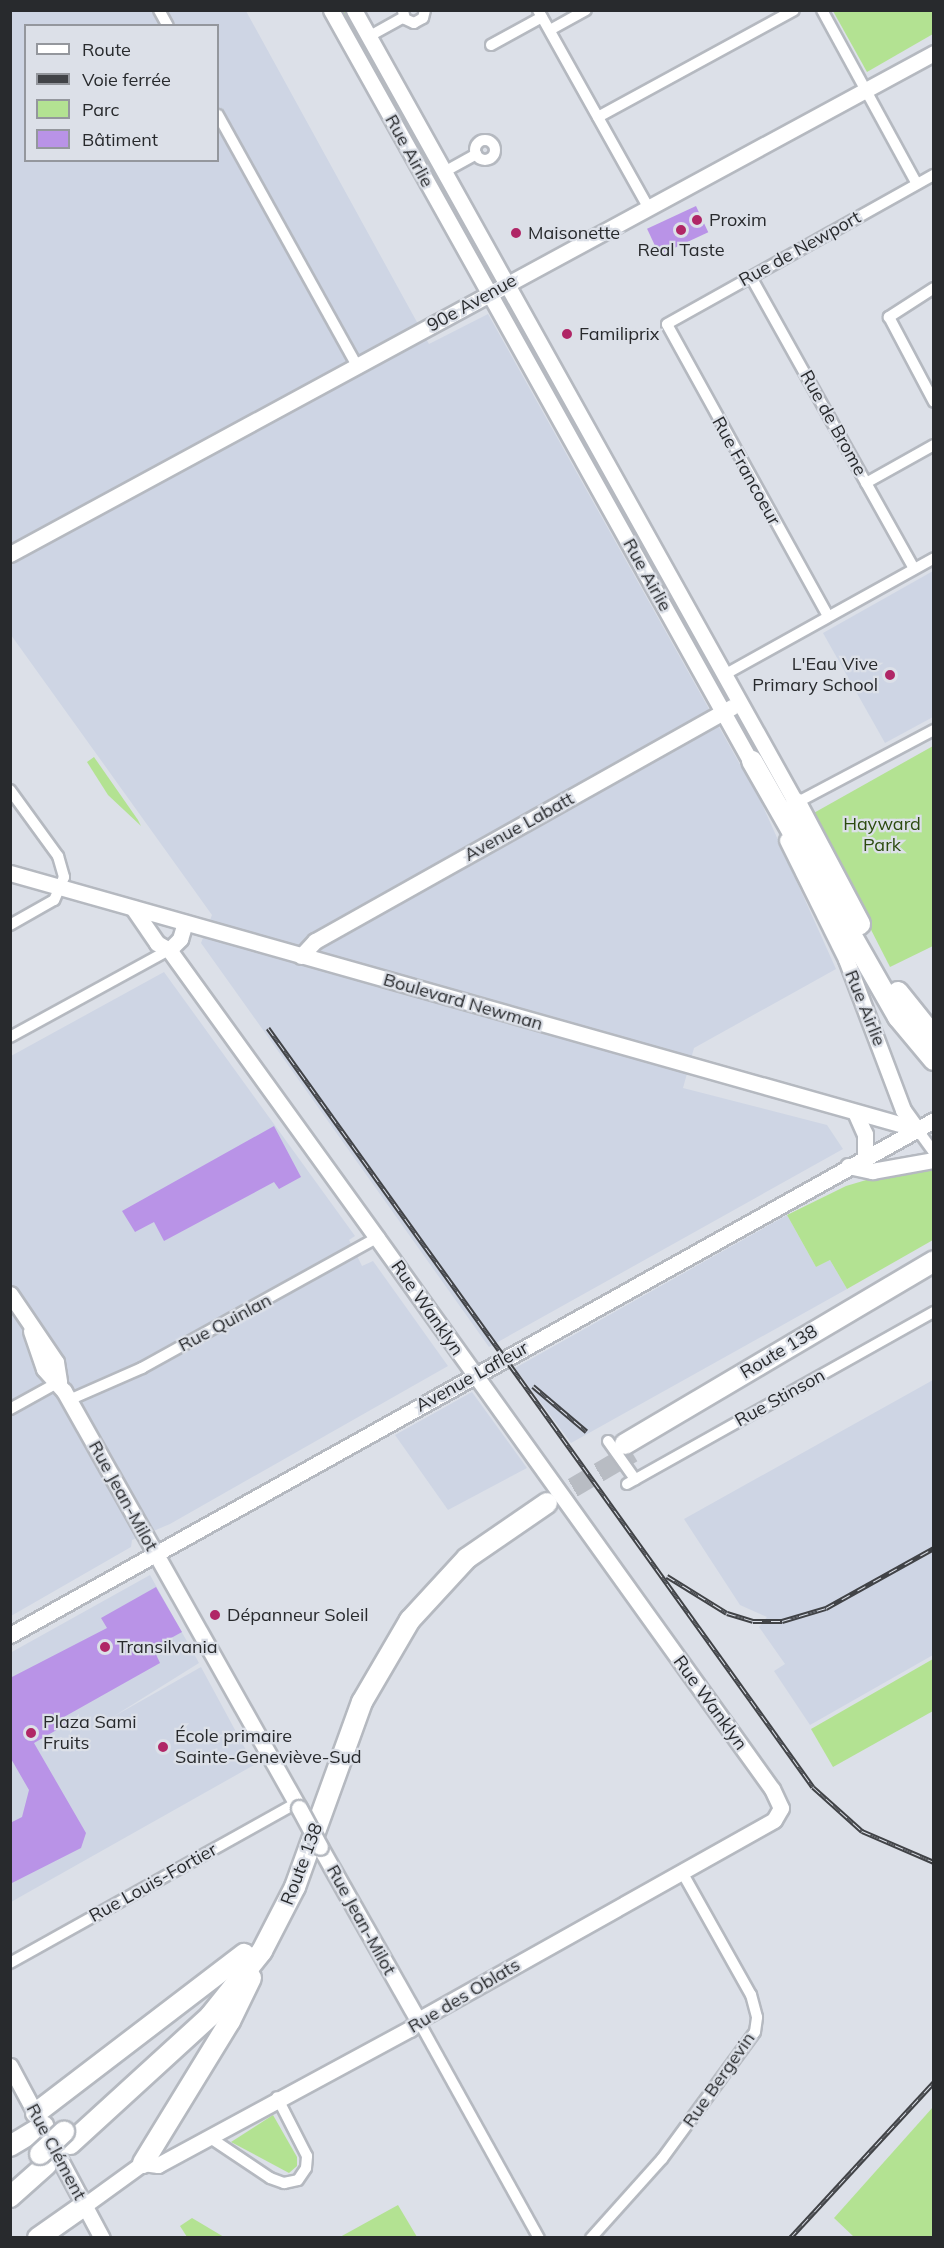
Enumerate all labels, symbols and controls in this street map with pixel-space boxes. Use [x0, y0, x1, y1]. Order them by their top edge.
legend [24, 24, 219, 162]
text: Route [82, 38, 131, 61]
text: Voie ferrée [82, 68, 171, 91]
text: Parc [82, 98, 119, 121]
street label: Rue Airlie [380, 111, 438, 191]
text: Bâtiment [82, 128, 158, 151]
street label: Rue de Newport [735, 207, 865, 291]
place label: Proxim [709, 209, 767, 231]
marker: Proxim [690, 213, 704, 227]
place label: Maisonette [528, 222, 620, 244]
marker: Real Taste [674, 223, 688, 237]
marker: Maisonette [509, 226, 523, 240]
place label: Real Taste [638, 239, 724, 261]
street label: 90e Avenue [424, 270, 520, 336]
place label: Familiprix [579, 323, 659, 345]
marker: Familiprix [560, 327, 574, 341]
street label: Rue de Brome [795, 367, 871, 479]
street label: Rue Francoeur [707, 413, 785, 529]
street label: Rue Airlie [618, 535, 676, 615]
place label: L'Eau Vive Primary School [752, 654, 878, 696]
marker: L'Eau Vive Primary School [883, 668, 897, 682]
street label: Avenue Labatt [460, 788, 578, 866]
park label: Hayward Park [843, 814, 921, 856]
street label: Rue Airlie [840, 967, 890, 1049]
street label: Boulevard Newman [381, 969, 545, 1035]
street label: Rue Wanklyn [386, 1256, 468, 1360]
street label: Rue Quinlan [175, 1290, 275, 1356]
street label: Route 138 [737, 1321, 821, 1383]
street label: Avenue Lafleur [412, 1337, 532, 1417]
street label: Rue Stinson [731, 1364, 829, 1432]
street label: Rue Jean-Milot [84, 1437, 162, 1555]
place label: Dépanneur Soleil [227, 1604, 368, 1626]
marker: Dépanneur Soleil [208, 1608, 222, 1622]
place label: Transilvania [117, 1636, 218, 1658]
marker: Transilvania [98, 1640, 112, 1654]
street label: Rue Wanklyn [669, 1652, 751, 1754]
place label: Plaza Sami Fruits [43, 1712, 137, 1754]
marker: Plaza Sami Fruits [24, 1726, 38, 1740]
place label: École primaire Sainte-Geneviève-Sud [175, 1726, 362, 1768]
marker: École primaire Sainte-Geneviève-Sud [156, 1740, 170, 1754]
street label: Route 138 [277, 1820, 327, 1908]
street label: Rue Louis-Fortier [85, 1839, 221, 1927]
street label: Rue Jean-Milot [322, 1861, 400, 1979]
street label: Rue des Oblats [404, 1954, 524, 2038]
street label: Rue Bergevin [678, 2028, 760, 2132]
street label: Rue Clément [22, 2100, 90, 2204]

